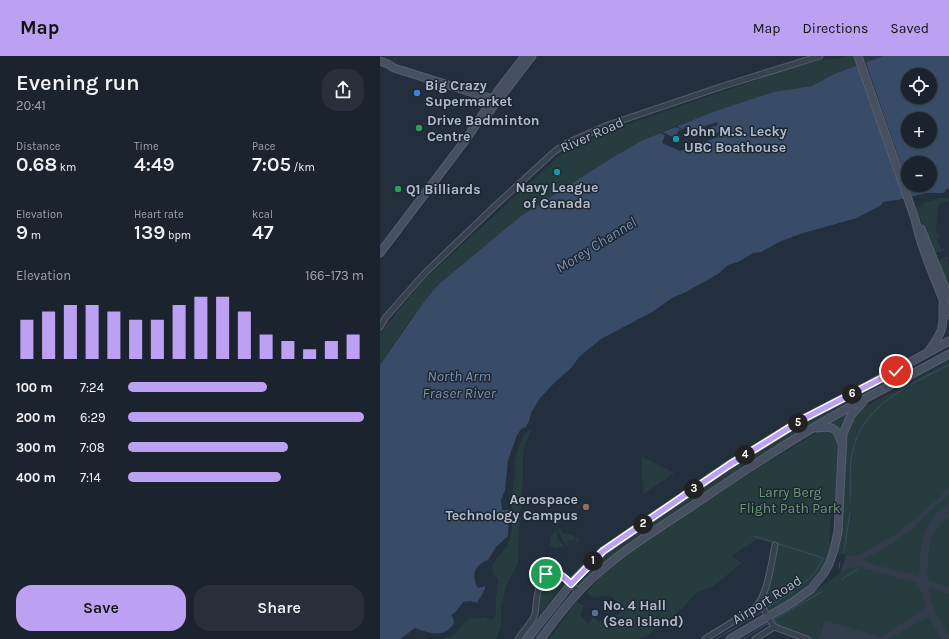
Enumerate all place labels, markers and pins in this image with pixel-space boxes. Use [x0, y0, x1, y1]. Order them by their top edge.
place label: Big Crazy Supermarket [425, 77, 513, 110]
marker: Big Crazy Supermarket [412, 88, 422, 98]
place label: Drive Badminton Centre [427, 112, 540, 145]
marker: Drive Badminton Centre [414, 123, 424, 133]
place label: John M.S. Lecky UBC Boathouse [684, 123, 787, 156]
marker: John M.S. Lecky UBC Boathouse [671, 134, 681, 144]
marker: Navy League of Canada [552, 167, 562, 177]
place label: Navy League of Canada [516, 179, 598, 212]
place label: Q1 Billiards [406, 181, 481, 198]
marker: Q1 Billiards [393, 184, 403, 194]
pin [879, 354, 913, 388]
pin: 6 [842, 384, 862, 404]
pin: 5 [788, 413, 808, 433]
pin: 4 [735, 445, 755, 465]
pin: 3 [684, 479, 704, 499]
place label: Aerospace Technology Campus [445, 491, 578, 524]
marker: Aerospace Technology Campus [581, 502, 591, 512]
pin: 2 [633, 514, 653, 534]
pin: 1 [583, 551, 603, 571]
pin [529, 557, 563, 591]
place label: No. 4 Hall (Sea Island) [603, 597, 684, 630]
marker: No. 4 Hall (Sea Island) [590, 608, 600, 618]

